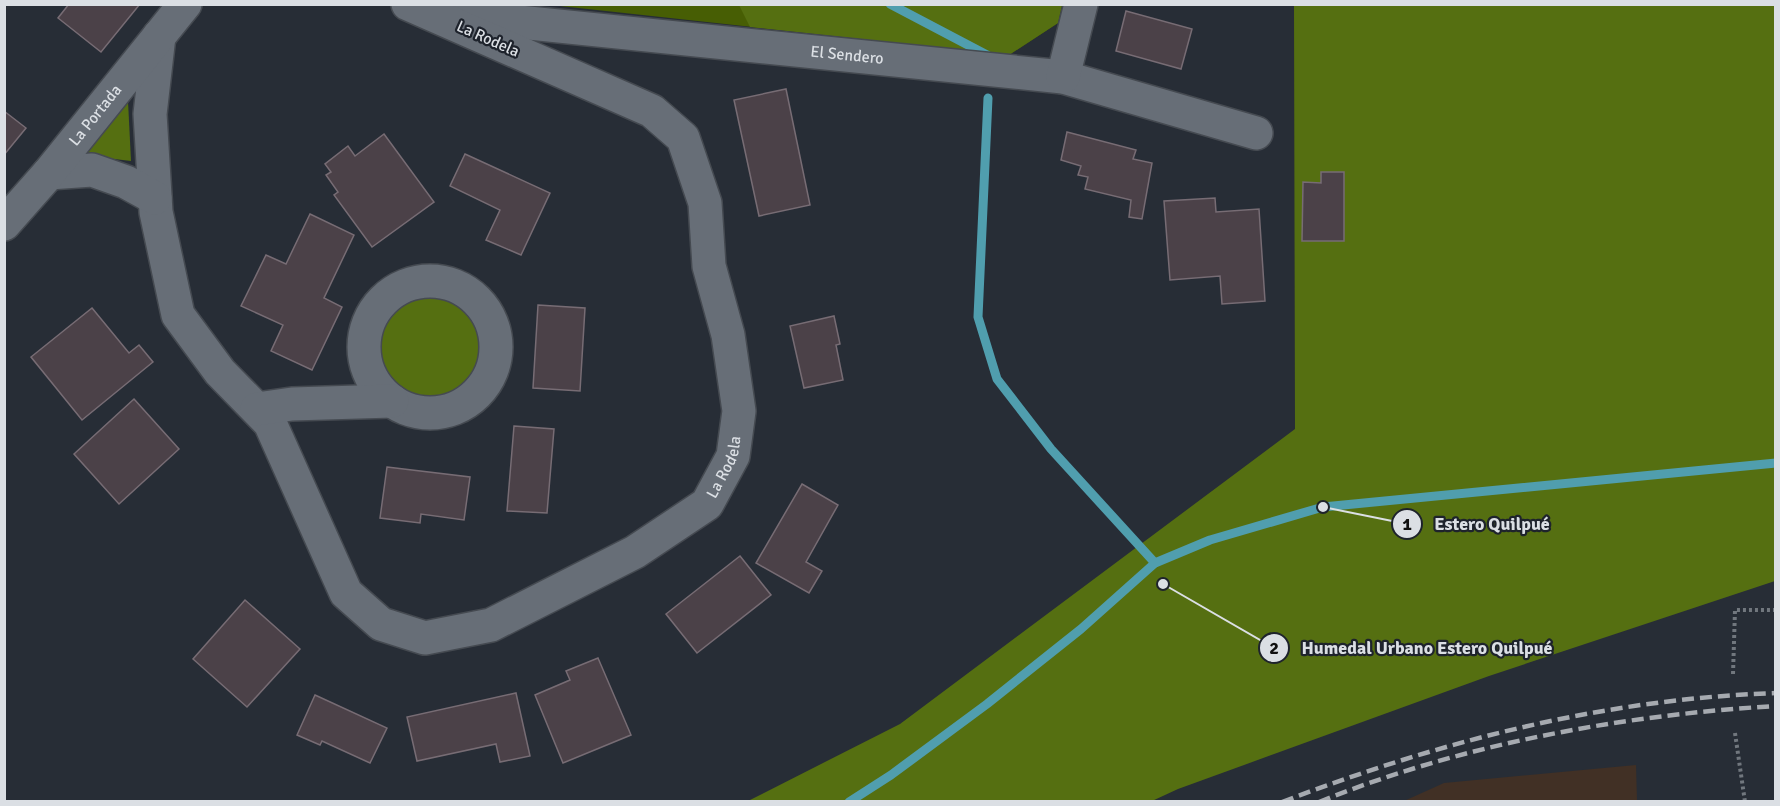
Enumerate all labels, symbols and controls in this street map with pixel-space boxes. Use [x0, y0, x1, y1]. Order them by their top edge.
street label: La Rodela [453, 16, 523, 62]
street label: El Sendero [810, 42, 885, 69]
street label: La Portada [65, 81, 126, 150]
street label: La Rodela [702, 435, 746, 502]
callout: Estero Quilpué [1392, 506, 1561, 542]
text: 1 [1402, 513, 1412, 535]
text: Estero Quilpué [1434, 513, 1550, 535]
callout: Humedal Urbano Estero Quilpué [1259, 630, 1564, 666]
text: 2 [1269, 637, 1279, 659]
text: Humedal Urbano Estero Quilpué [1301, 637, 1553, 659]

